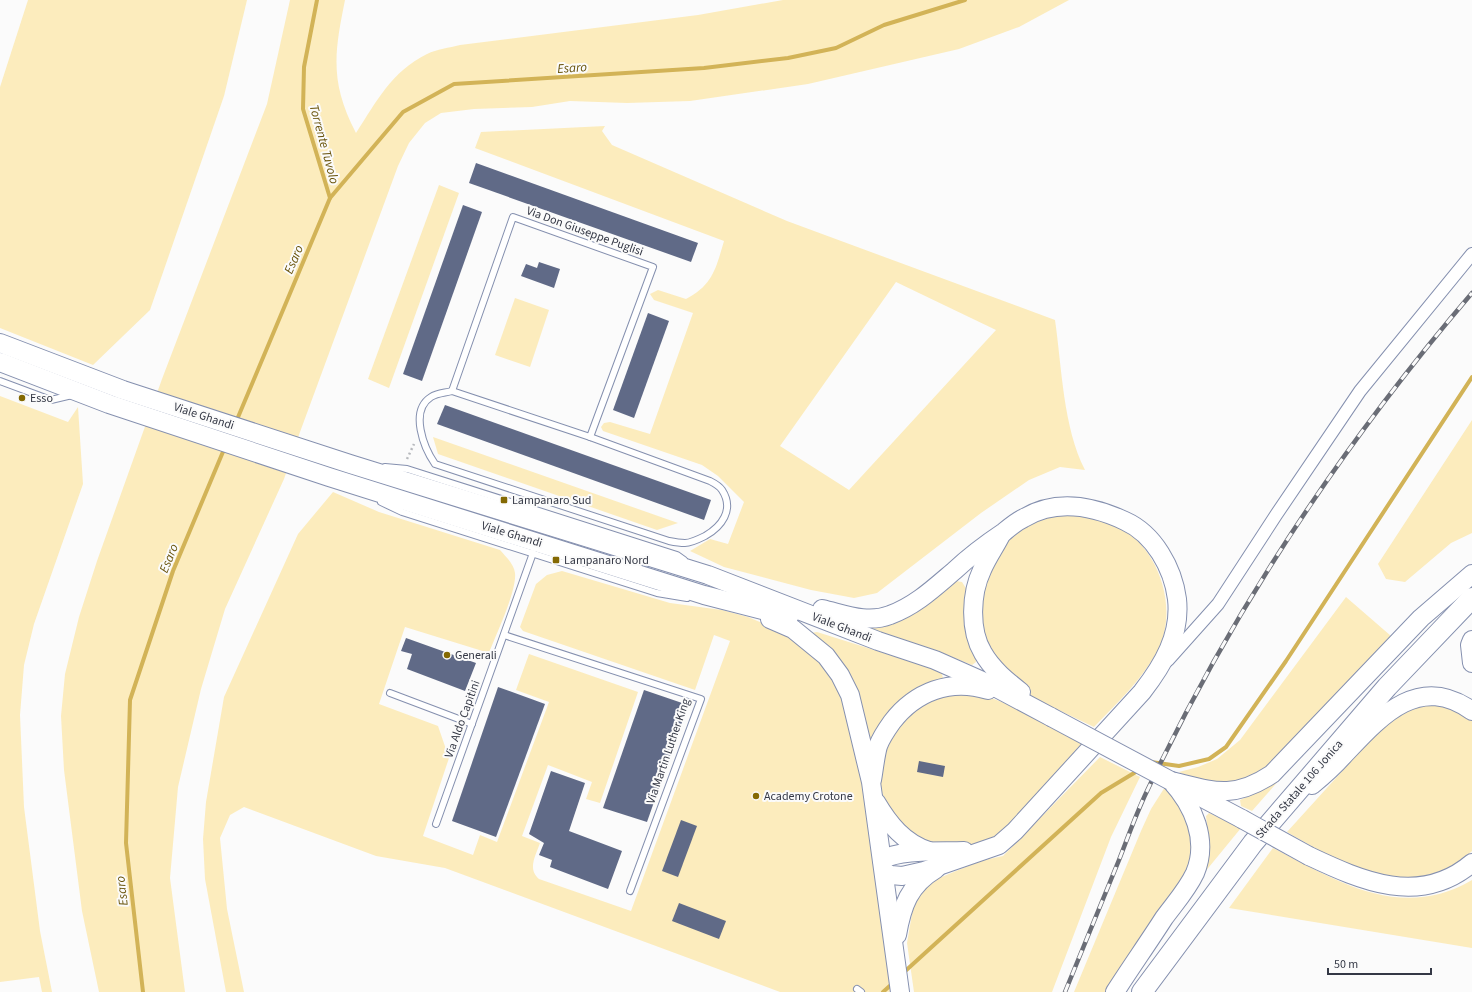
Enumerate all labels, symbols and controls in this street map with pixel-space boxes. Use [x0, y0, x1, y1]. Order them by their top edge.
water label: Esaro [557, 58, 588, 78]
water label: Torrente Tuvolo [305, 103, 343, 186]
street label: Via Don Giuseppe Puglisi [524, 202, 646, 261]
water label: Esaro [280, 242, 308, 277]
place label: Esso [30, 390, 53, 407]
marker: Esso [17, 393, 27, 403]
street label: Viale Ghandi [171, 399, 236, 434]
place label: Lampanaro Sud [512, 492, 592, 509]
marker: Lampanaro Sud [499, 495, 509, 505]
street label: Viale Ghandi [479, 517, 544, 552]
water label: Esaro [155, 541, 183, 576]
place label: Lampanaro Nord [564, 552, 649, 569]
marker: Lampanaro Nord [551, 555, 561, 565]
street label: Viale Ghandi [809, 608, 874, 647]
place label: Generali [455, 647, 497, 664]
marker: Generali [442, 650, 452, 660]
street label: Via Aldo Capitini [440, 678, 484, 760]
street label: Via Martin Luther King [642, 696, 694, 806]
street label: Strada Statale 106 Jonica [1252, 736, 1347, 842]
place label: Academy Crotone [764, 788, 853, 805]
marker: Academy Crotone [751, 791, 761, 801]
water label: Esaro [111, 875, 133, 907]
scale bar [1328, 950, 1431, 976]
text: 50 m [1334, 956, 1358, 973]

